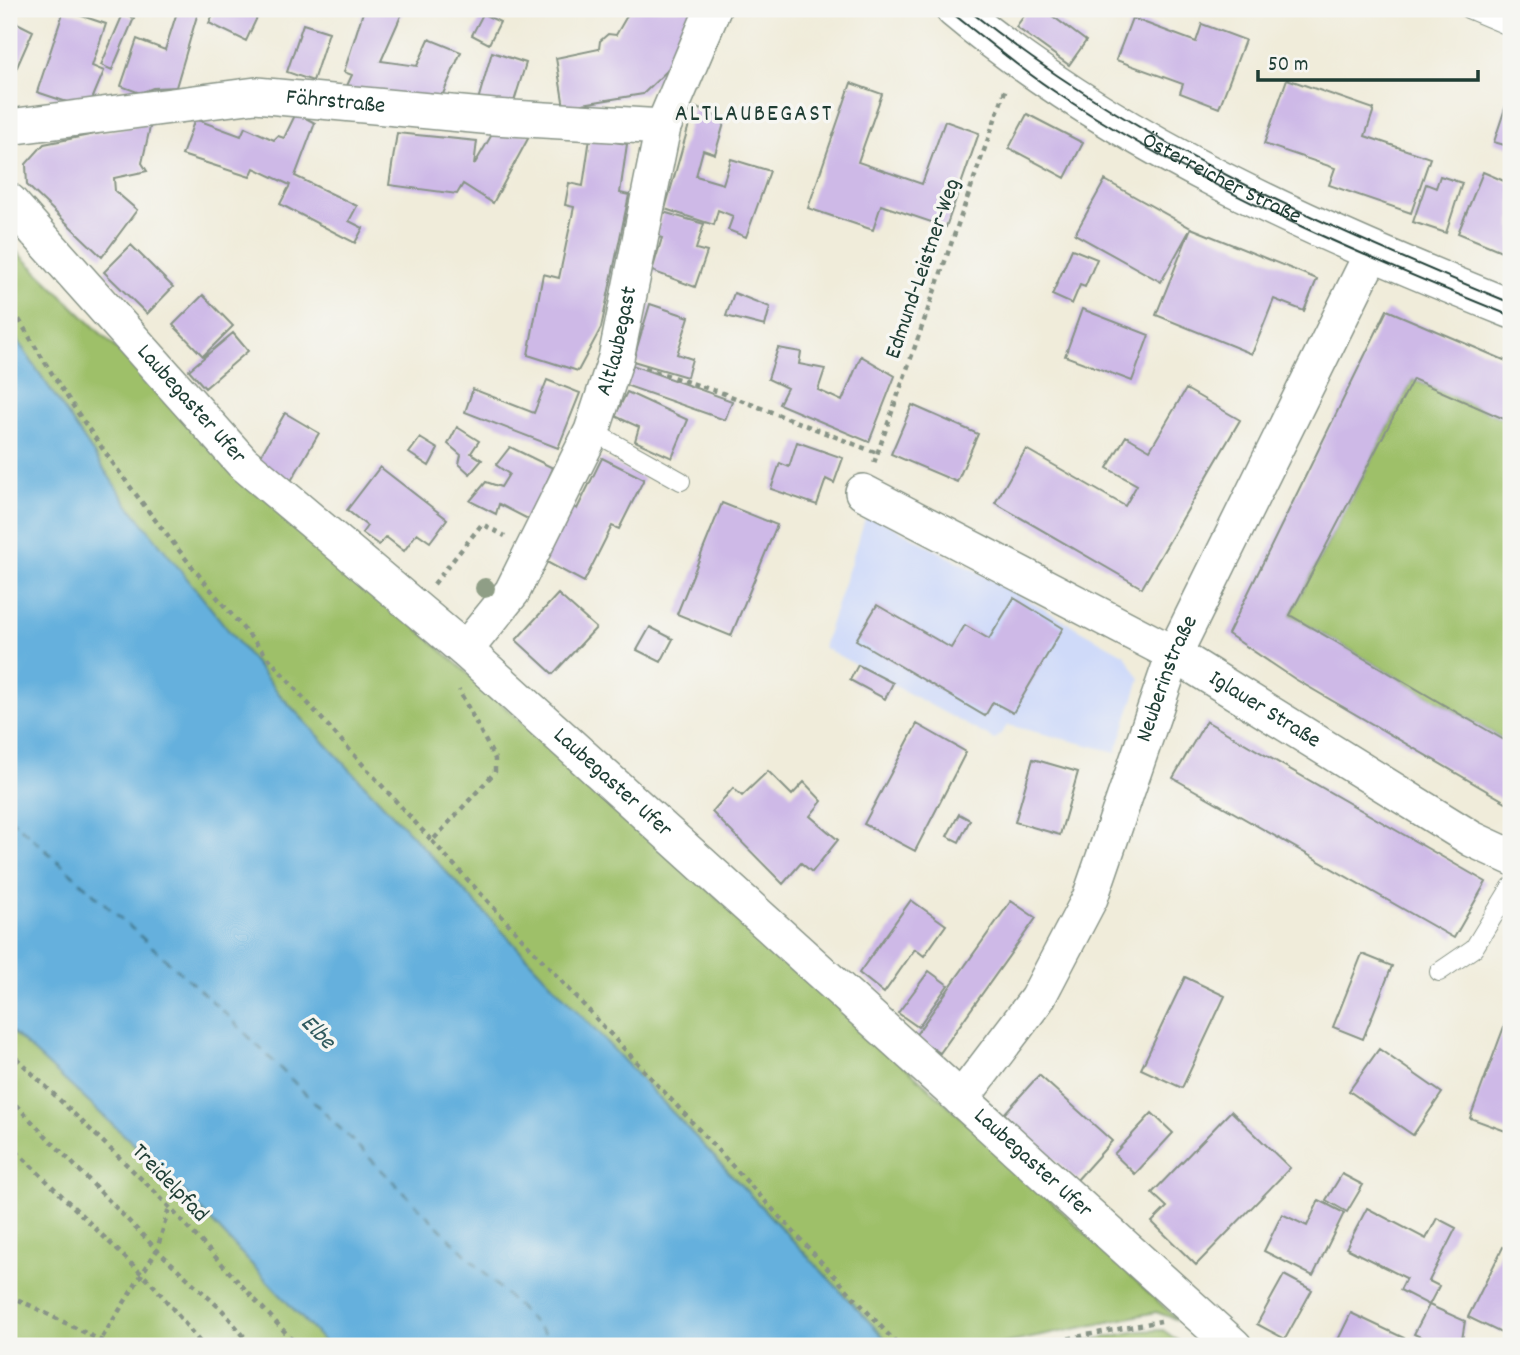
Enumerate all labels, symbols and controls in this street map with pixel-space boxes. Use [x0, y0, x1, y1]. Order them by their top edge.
scale bar [1258, 38, 1478, 82]
text: 50 m [1268, 51, 1308, 81]
street label: Fährstraße [285, 81, 387, 123]
district label: ALTLAUBEGAST [675, 98, 833, 132]
street label: Österreicher Straße [1136, 125, 1306, 234]
street label: Edmund-Leistner-Weg [878, 174, 970, 364]
street label: Altlaubegast [588, 283, 647, 400]
street label: Laubegaster Ufer [128, 337, 254, 472]
street label: Neuberinstraße [1128, 610, 1207, 747]
street label: Iglauer Straße [1202, 663, 1327, 757]
street label: Laubegaster Ufer [545, 720, 680, 846]
water label: Elbe [292, 1008, 343, 1059]
street label: Laubegaster Ufer [965, 1101, 1100, 1227]
street label: Treidelpfad [123, 1137, 215, 1231]

